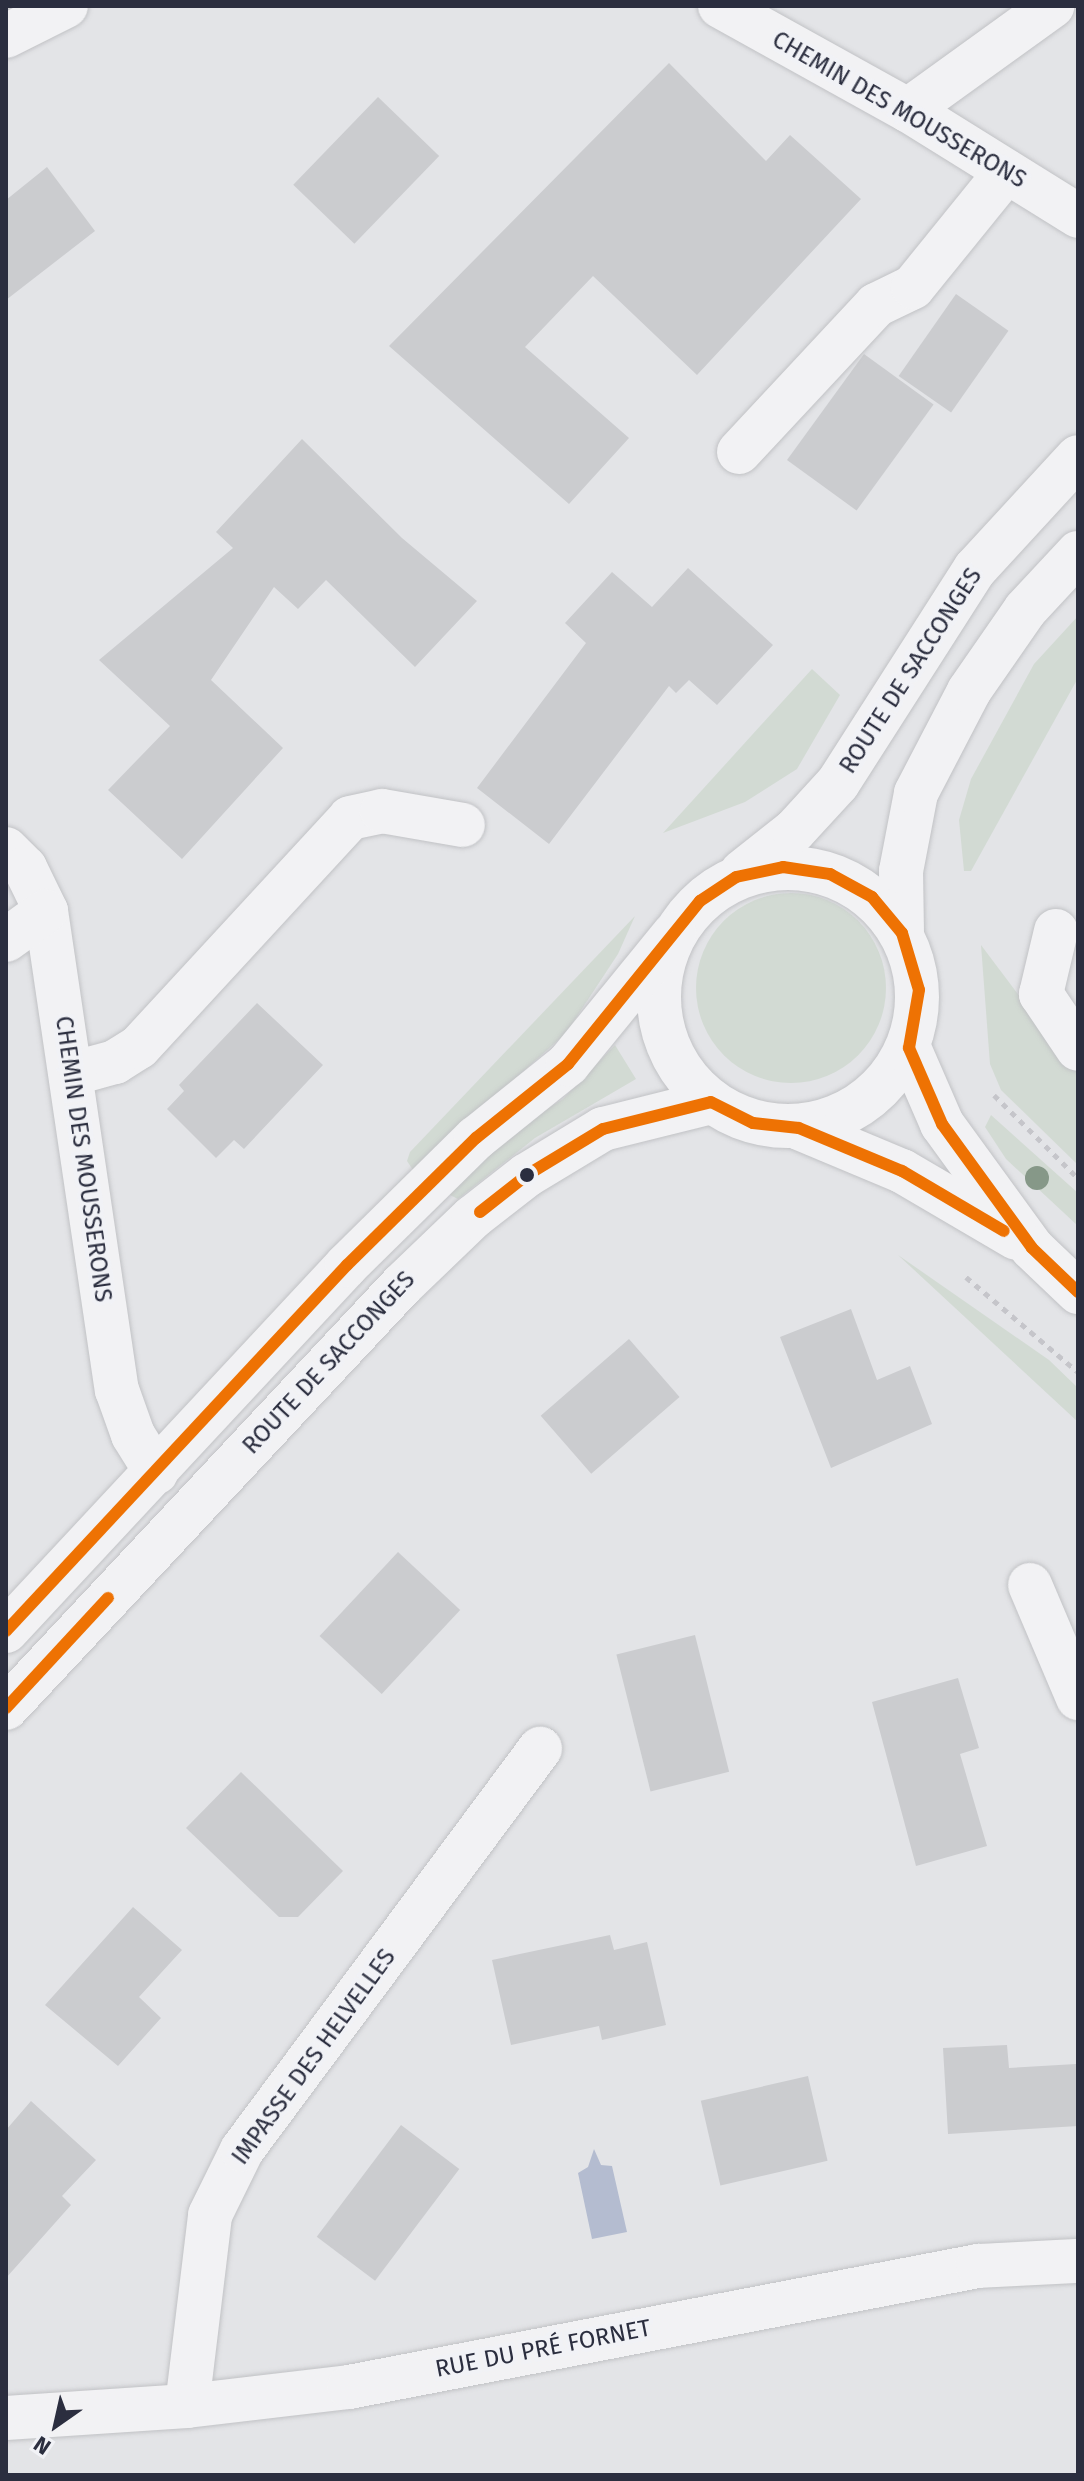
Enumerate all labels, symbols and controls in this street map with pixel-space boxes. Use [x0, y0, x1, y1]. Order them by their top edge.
street label: CHEMIN DES MOUSSERONS [767, 25, 1031, 195]
street label: ROUTE DE SACCONGES [834, 563, 988, 779]
street label: CHEMIN DES MOUSSERONS [49, 1014, 117, 1304]
unlabelled marker [519, 1167, 535, 1183]
street label: ROUTE DE SACCONGES [237, 1266, 421, 1460]
street label: IMPASSE DES HELVELLES [226, 1944, 402, 2170]
street label: RUE DU PRÉ FORNET [433, 2314, 653, 2384]
north arrow [16, 2385, 96, 2465]
text: N [29, 2430, 56, 2461]

